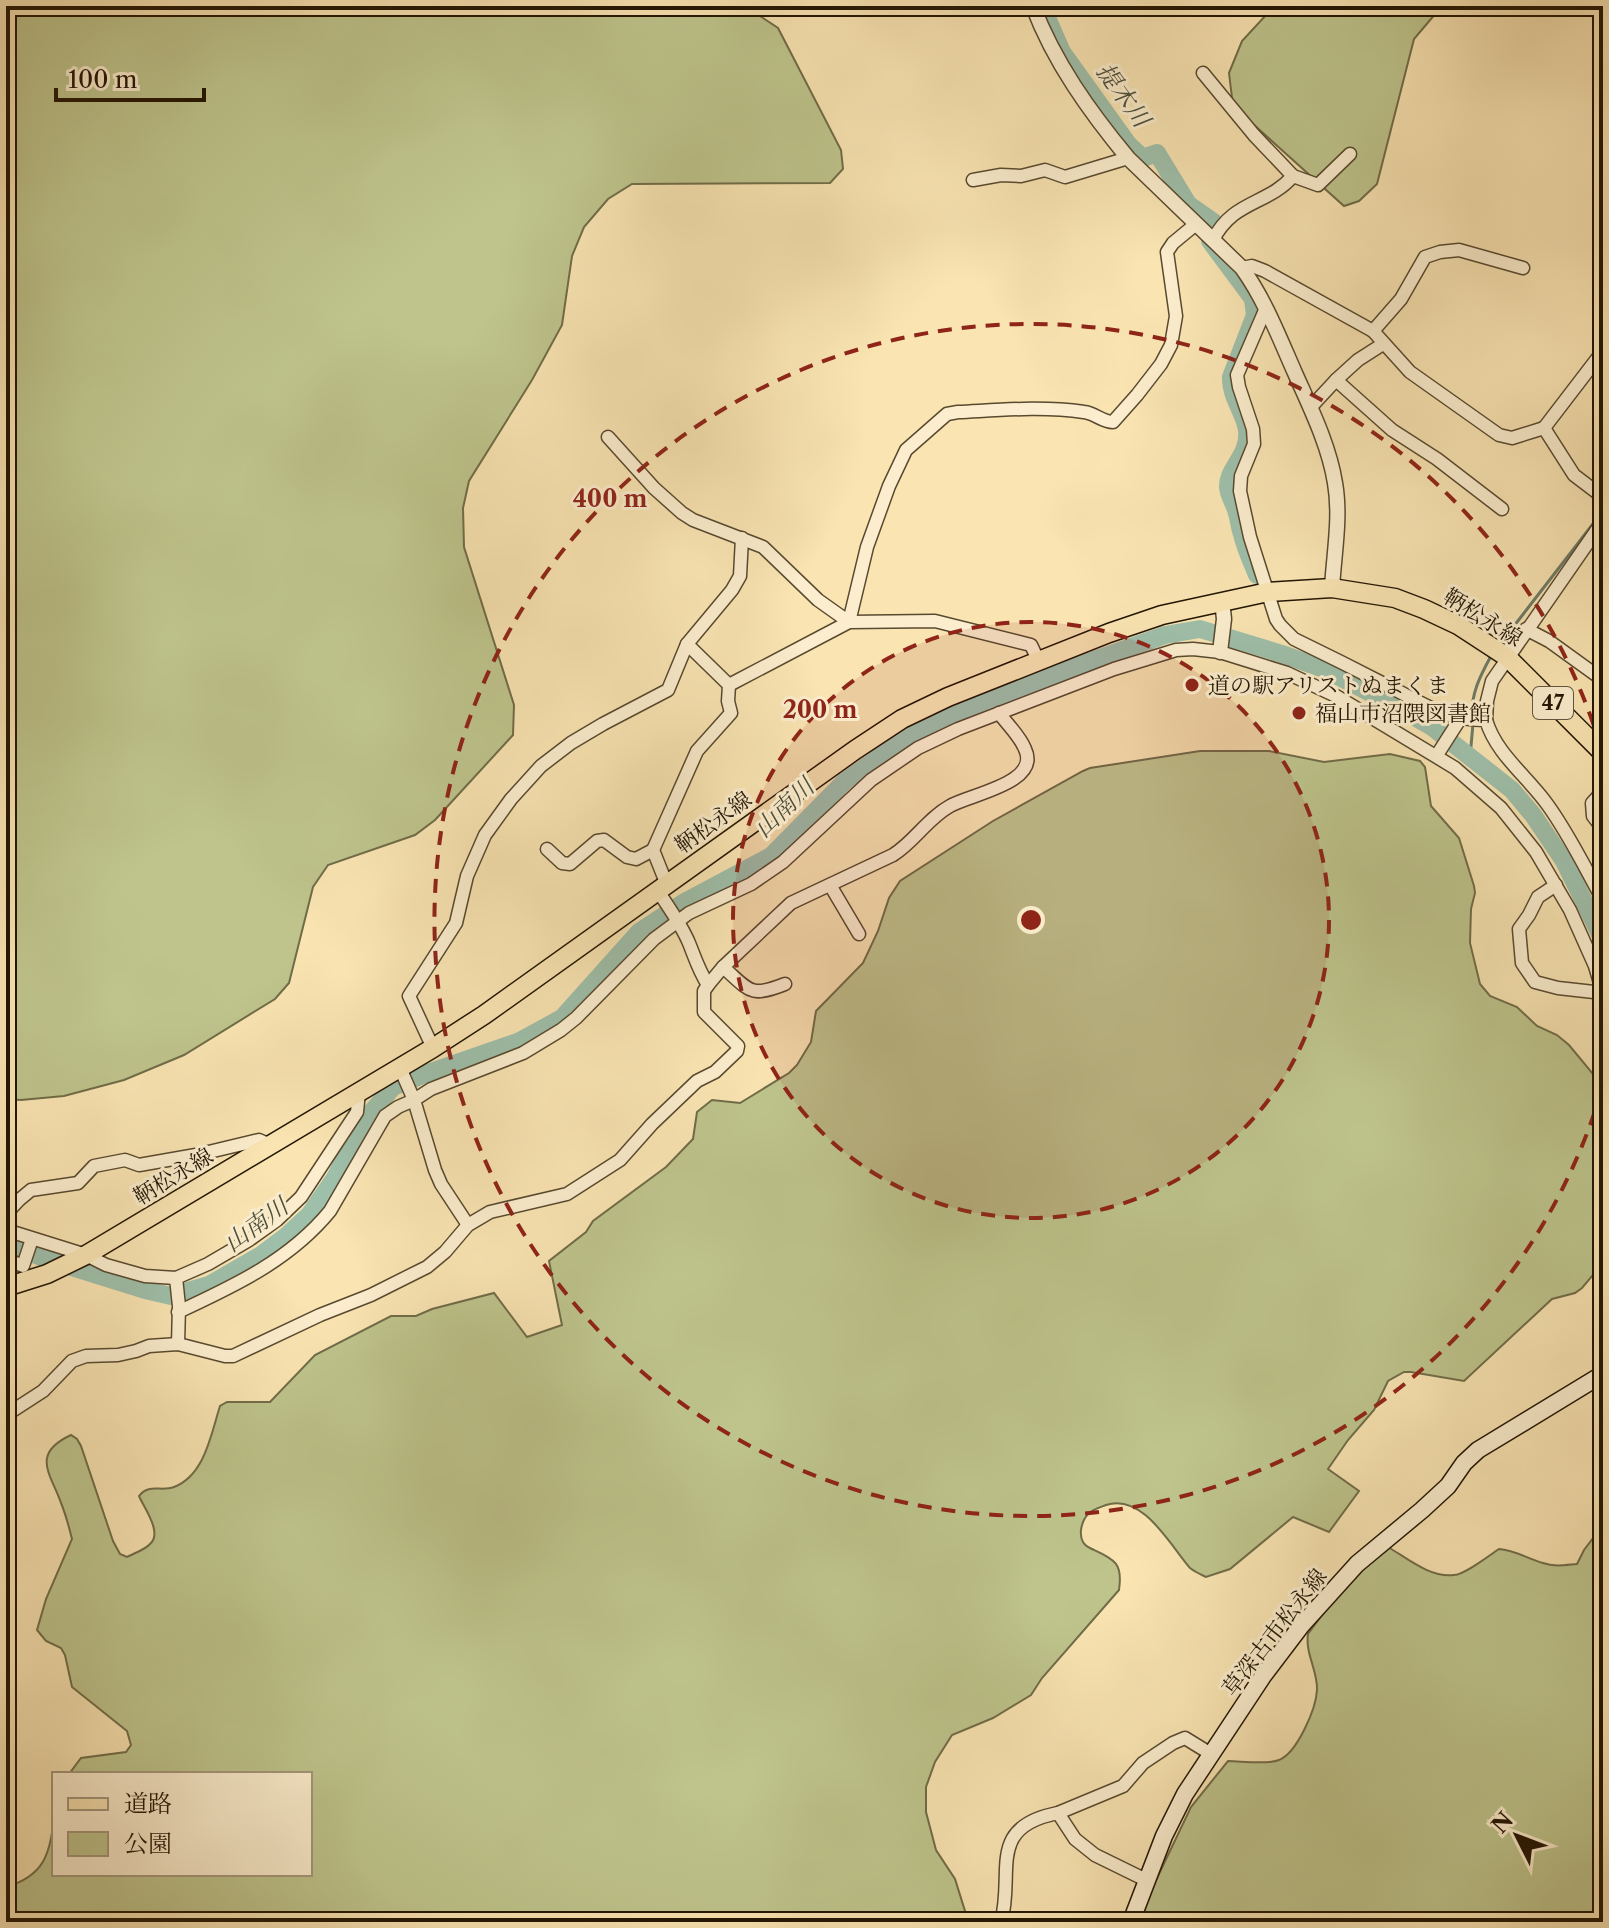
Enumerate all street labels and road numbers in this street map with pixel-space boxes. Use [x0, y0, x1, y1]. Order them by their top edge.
street label: 鞆松永線 [1438, 583, 1527, 652]
road number: 47 [1533, 687, 1573, 719]
street label: 鞆松永線 [670, 786, 757, 859]
street label: 鞆松永線 [129, 1142, 218, 1211]
street label: 草深古市松永線 [1216, 1563, 1332, 1701]

